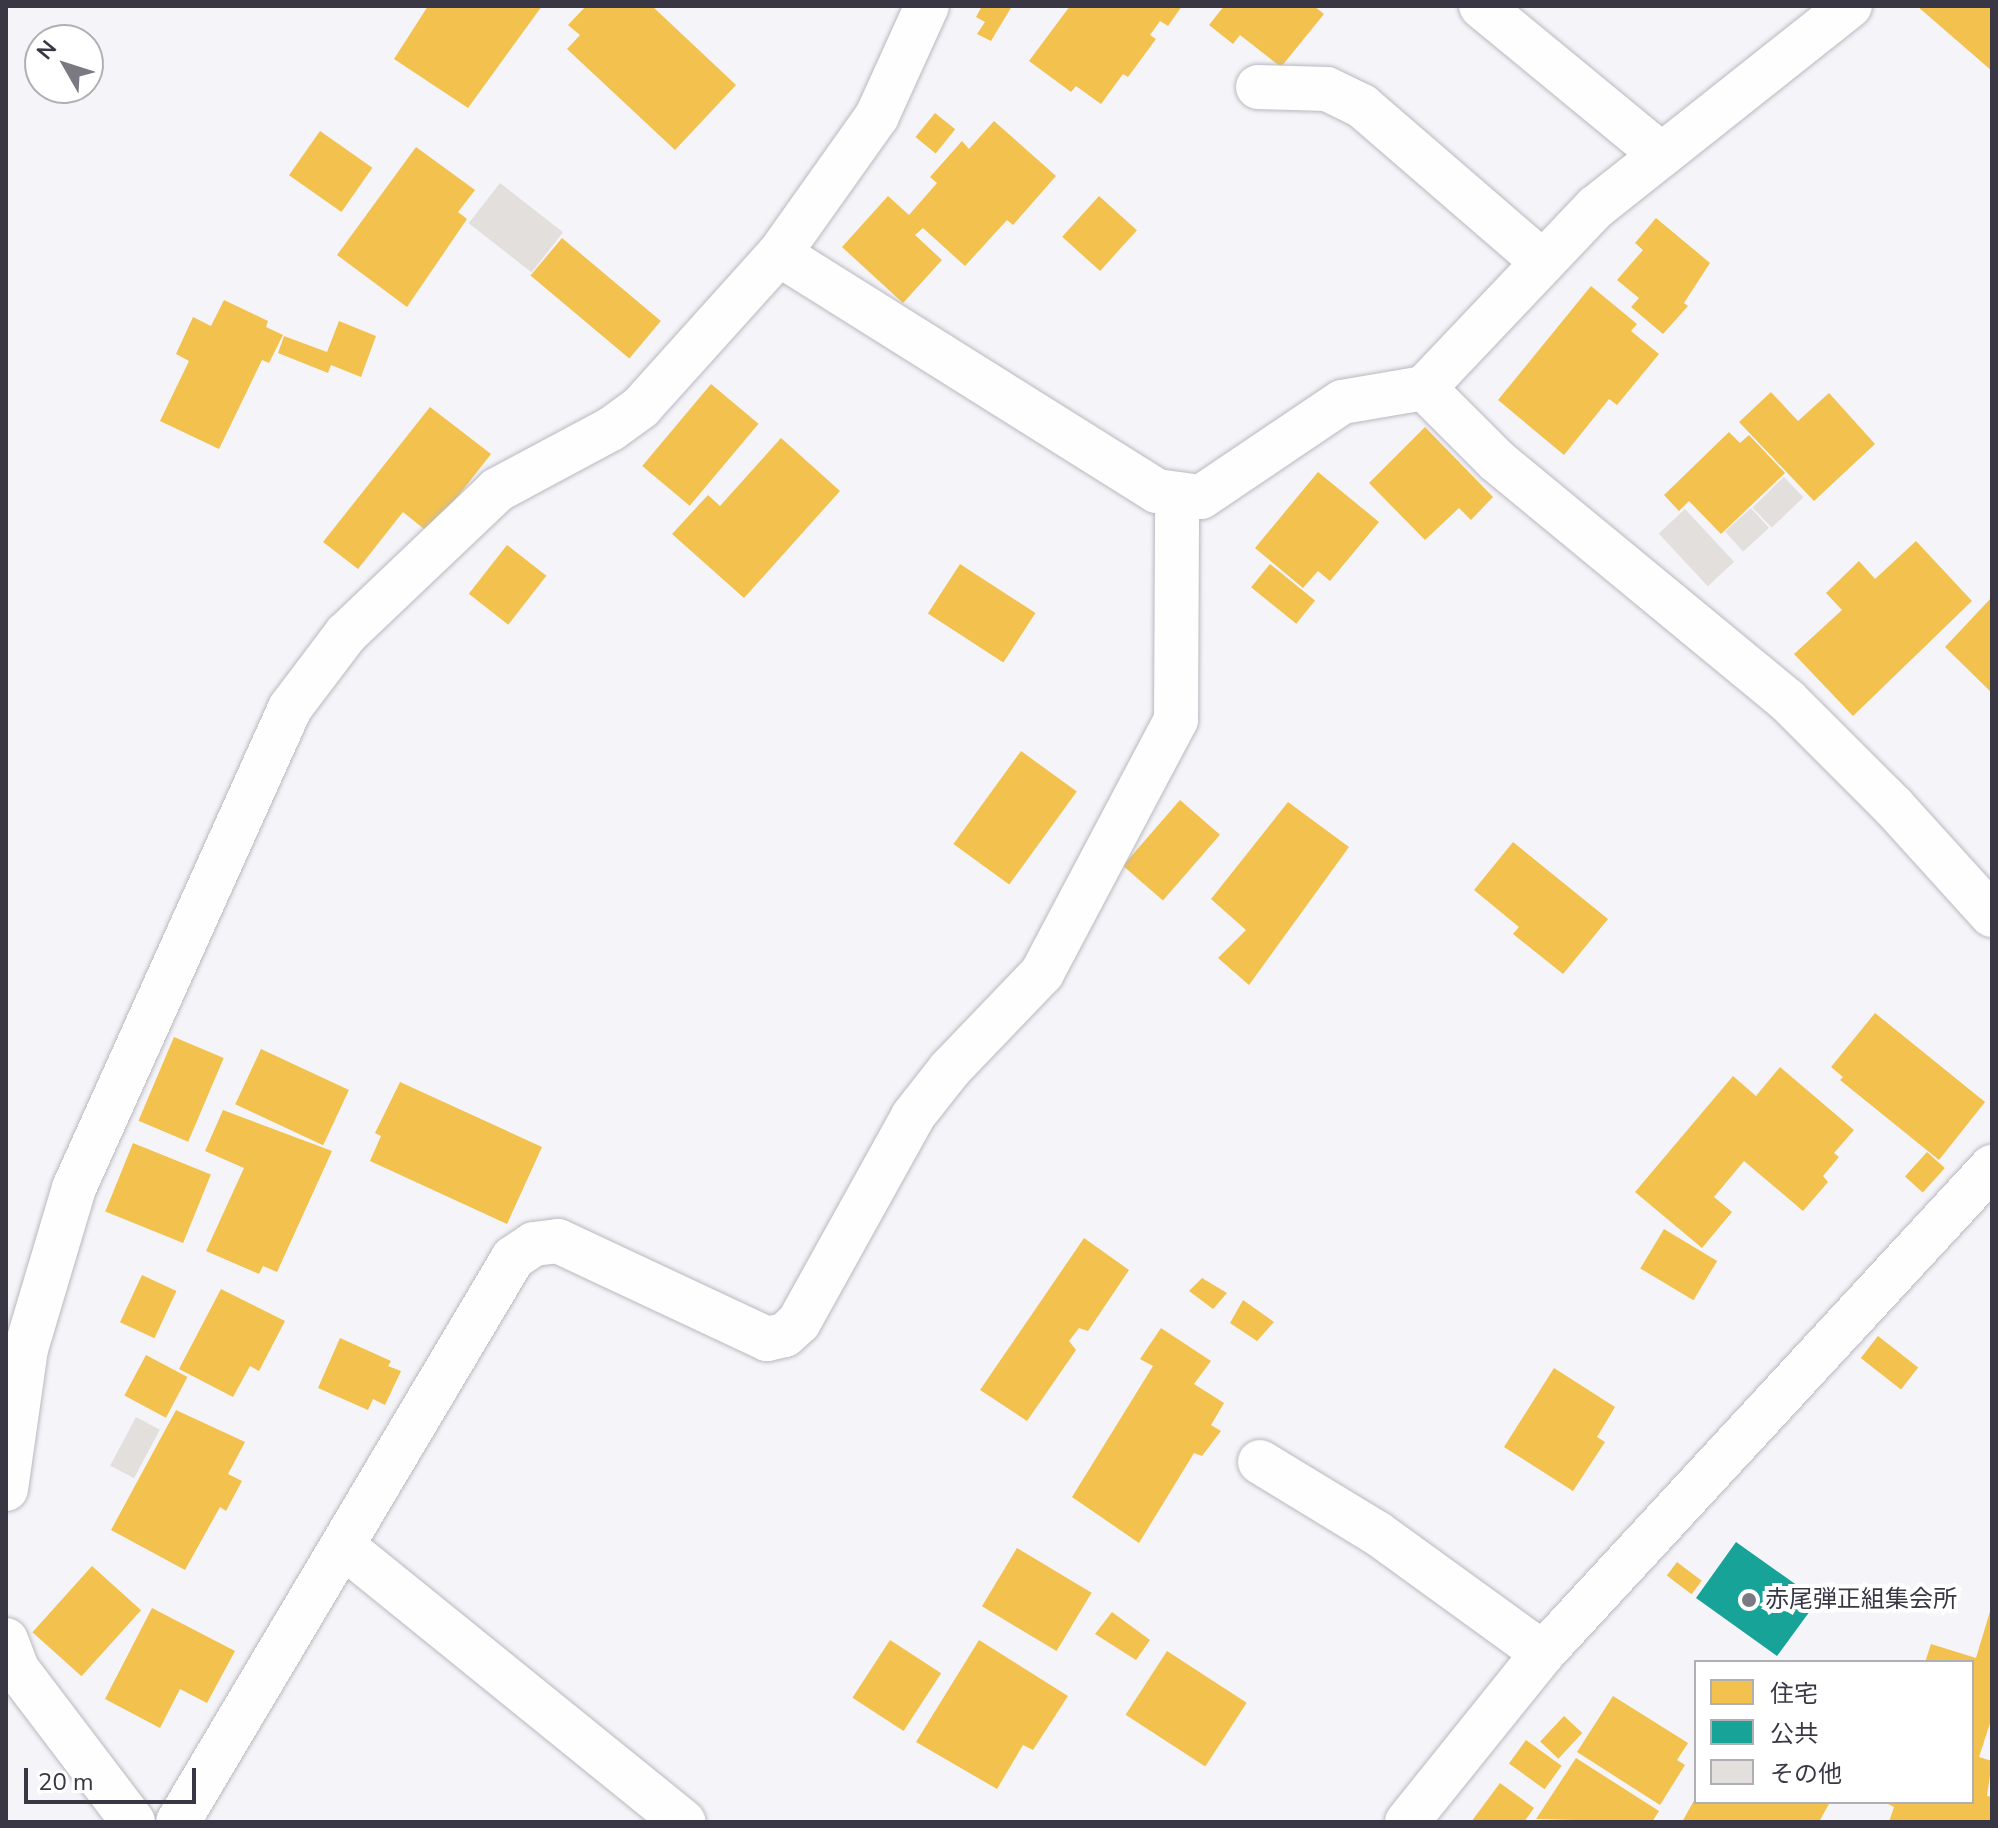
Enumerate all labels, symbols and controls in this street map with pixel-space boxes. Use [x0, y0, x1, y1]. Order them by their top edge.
north arrow [24, 24, 104, 104]
text: N [30, 34, 64, 66]
place label: 赤尾弾正組集会所 [1765, 1586, 1957, 1614]
marker: 赤尾弾正組集会所 [1740, 1591, 1758, 1609]
legend [1694, 1660, 1974, 1804]
text: 住宅 [1770, 1678, 1818, 1710]
text: 公共 [1770, 1718, 1818, 1750]
scale bar [28, 1752, 200, 1802]
text: その他 [1770, 1758, 1842, 1790]
text: 20 m [38, 1766, 94, 1798]

